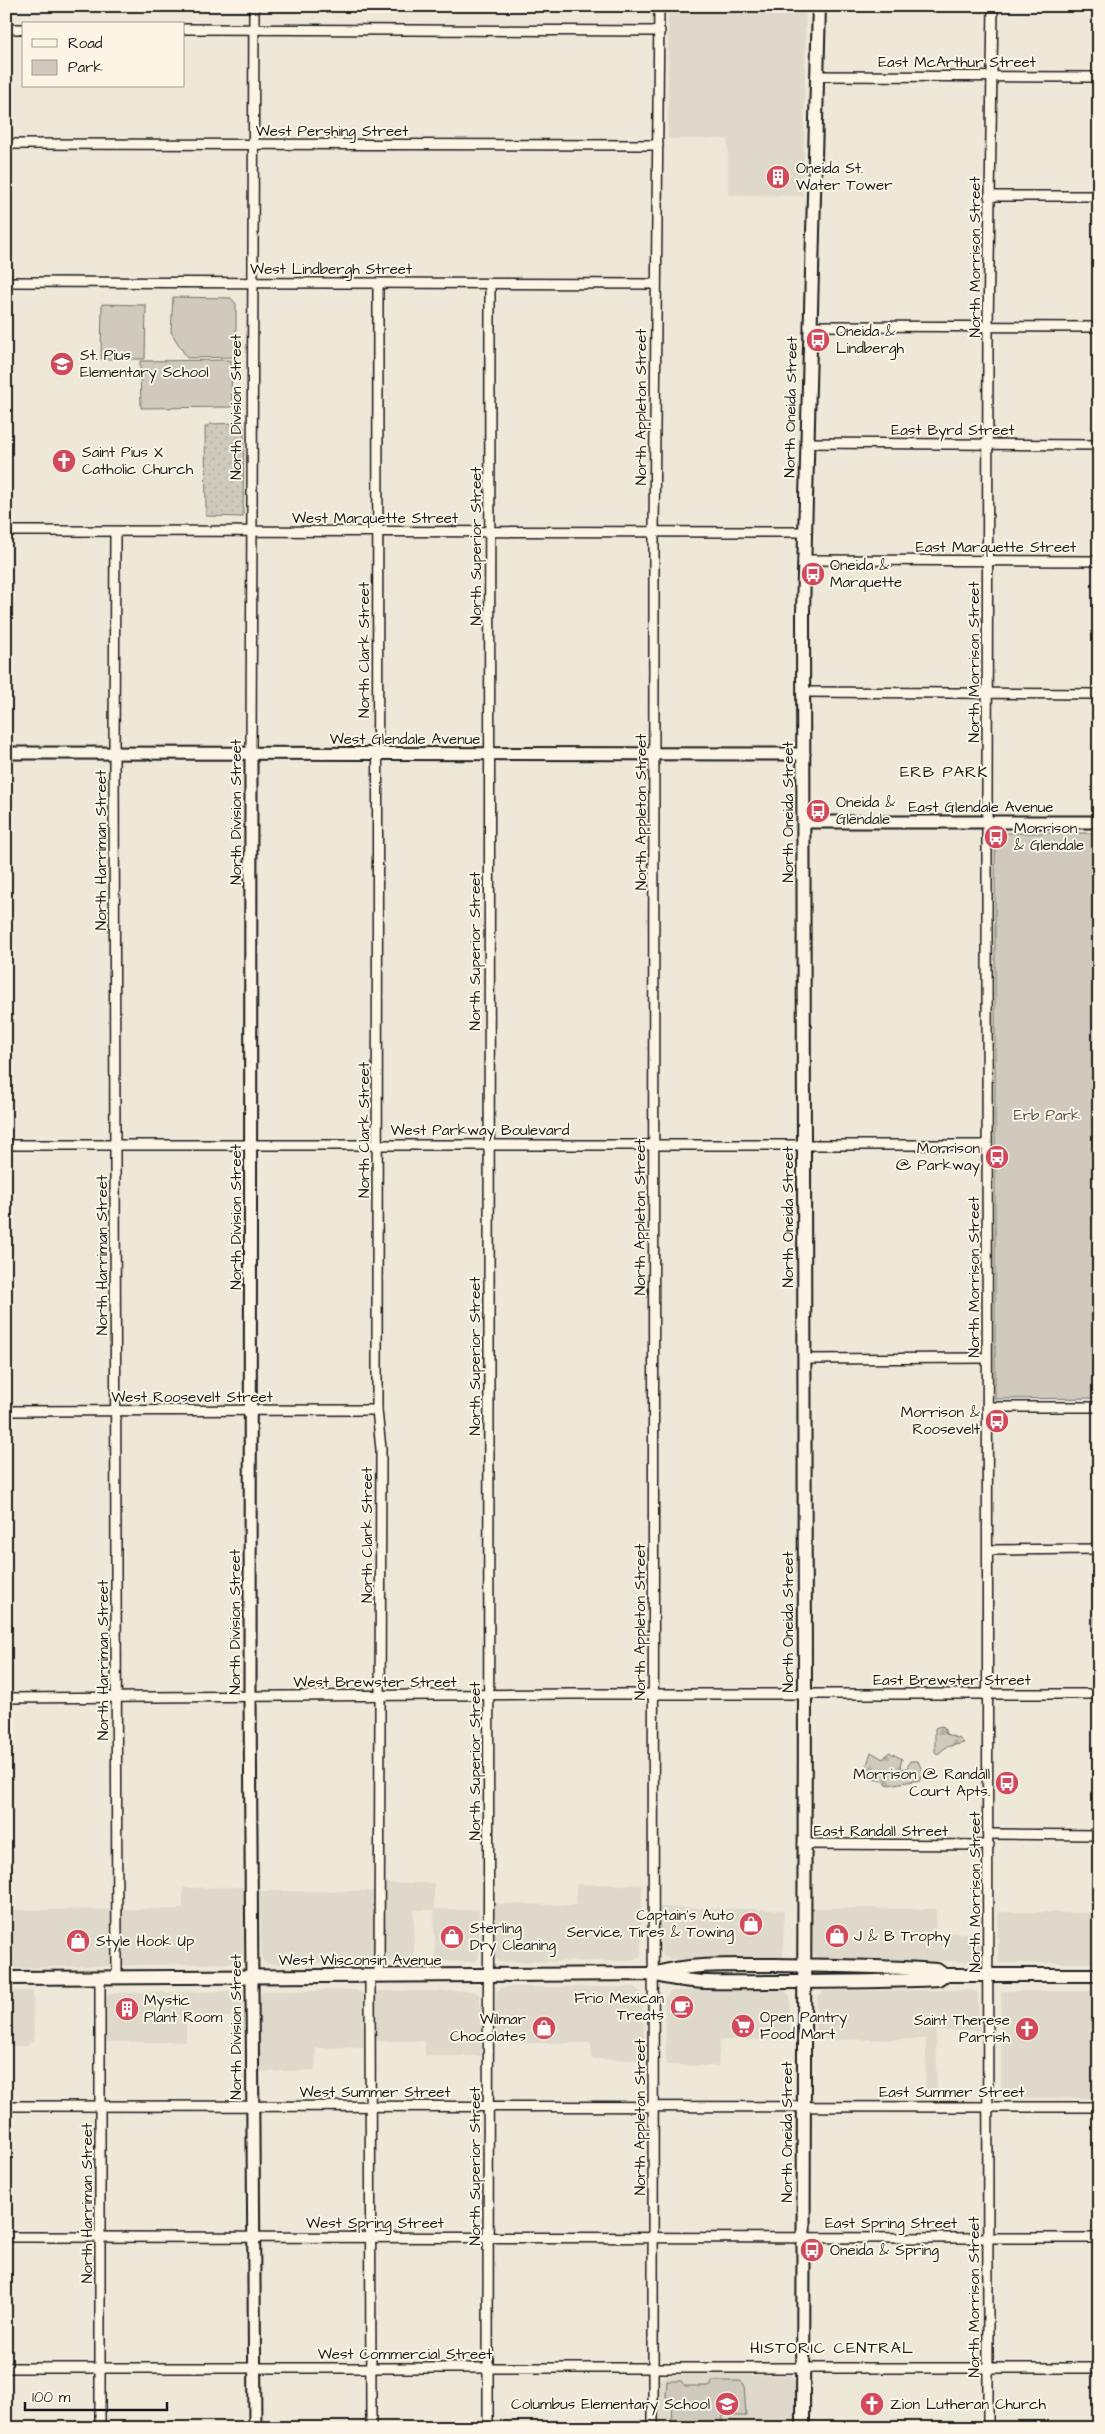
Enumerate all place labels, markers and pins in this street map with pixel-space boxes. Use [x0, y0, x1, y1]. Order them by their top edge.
place label: Oneida St. Water Tower [796, 158, 893, 196]
building icon: Oneida St. Water Tower [765, 164, 791, 190]
place label: Oneida & Lindbergh [836, 321, 904, 360]
bus stop icon: Oneida & Lindbergh [805, 327, 831, 353]
place label: St. Pius Elementary School [80, 345, 209, 384]
school or university icon: St. Pius Elementary School [49, 351, 75, 377]
place label: Saint Pius X Catholic Church [82, 442, 194, 480]
church icon: Saint Pius X Catholic Church [51, 448, 77, 474]
place label: Oneida & Marquette [830, 555, 902, 593]
bus stop icon: Oneida & Marquette [800, 561, 826, 587]
place label: Oneida & Glendale [836, 792, 895, 830]
bus stop icon: Oneida & Glendale [805, 798, 831, 824]
place label: Morrison & Glendale [1014, 818, 1084, 856]
bus stop icon: Morrison & Glendale [983, 824, 1009, 850]
place label: Morrison @ Parkway [896, 1138, 980, 1177]
bus stop icon: Morrison @ Parkway [984, 1144, 1010, 1170]
place label: Morrison & Roosevelt [901, 1402, 980, 1440]
bus stop icon: Morrison & Roosevelt [984, 1408, 1010, 1434]
place label: Morrison @ Randall Court Apts. [853, 1764, 990, 1802]
bus stop icon: Morrison @ Randall Court Apts. [994, 1770, 1020, 1796]
place label: Captain's Auto Service, Tires & Towing [567, 1905, 735, 1944]
shop icon: Captain's Auto Service, Tires & Towing [738, 1911, 764, 1937]
place label: Sterling Dry Cleaning [470, 1918, 556, 1957]
shop icon: J & B Trophy [824, 1923, 850, 1949]
shop icon: Sterling Dry Cleaning [439, 1924, 465, 1950]
place label: J & B Trophy [854, 1926, 951, 1948]
shop icon: Style Hook Up [65, 1928, 91, 1954]
place label: Style Hook Up [96, 1931, 194, 1953]
place label: Frio Mexican Treats [574, 1988, 664, 2026]
place label: Mystic Plant Room [144, 1990, 223, 2028]
cafe icon: Frio Mexican Treats [669, 1994, 695, 2020]
building icon: Mystic Plant Room [114, 1996, 140, 2022]
place label: Open Pantry Food Mart [760, 2007, 847, 2045]
place label: Wilmar Chocolates [450, 2009, 526, 2047]
place label: Saint Therese Parrish [914, 2010, 1011, 2048]
supermarket icon: Open Pantry Food Mart [730, 2013, 756, 2039]
shop icon: Wilmar Chocolates [531, 2015, 557, 2041]
church icon: Saint Therese Parrish [1014, 2016, 1040, 2042]
bus stop icon: Oneida & Spring [799, 2237, 825, 2263]
place label: Oneida & Spring [830, 2240, 939, 2262]
school or university icon: Columbus Elementary School [714, 2391, 740, 2417]
church icon: Zion Lutheran Church [859, 2391, 885, 2417]
place label: Columbus Elementary School [511, 2394, 710, 2416]
place label: Zion Lutheran Church [890, 2394, 1046, 2415]

